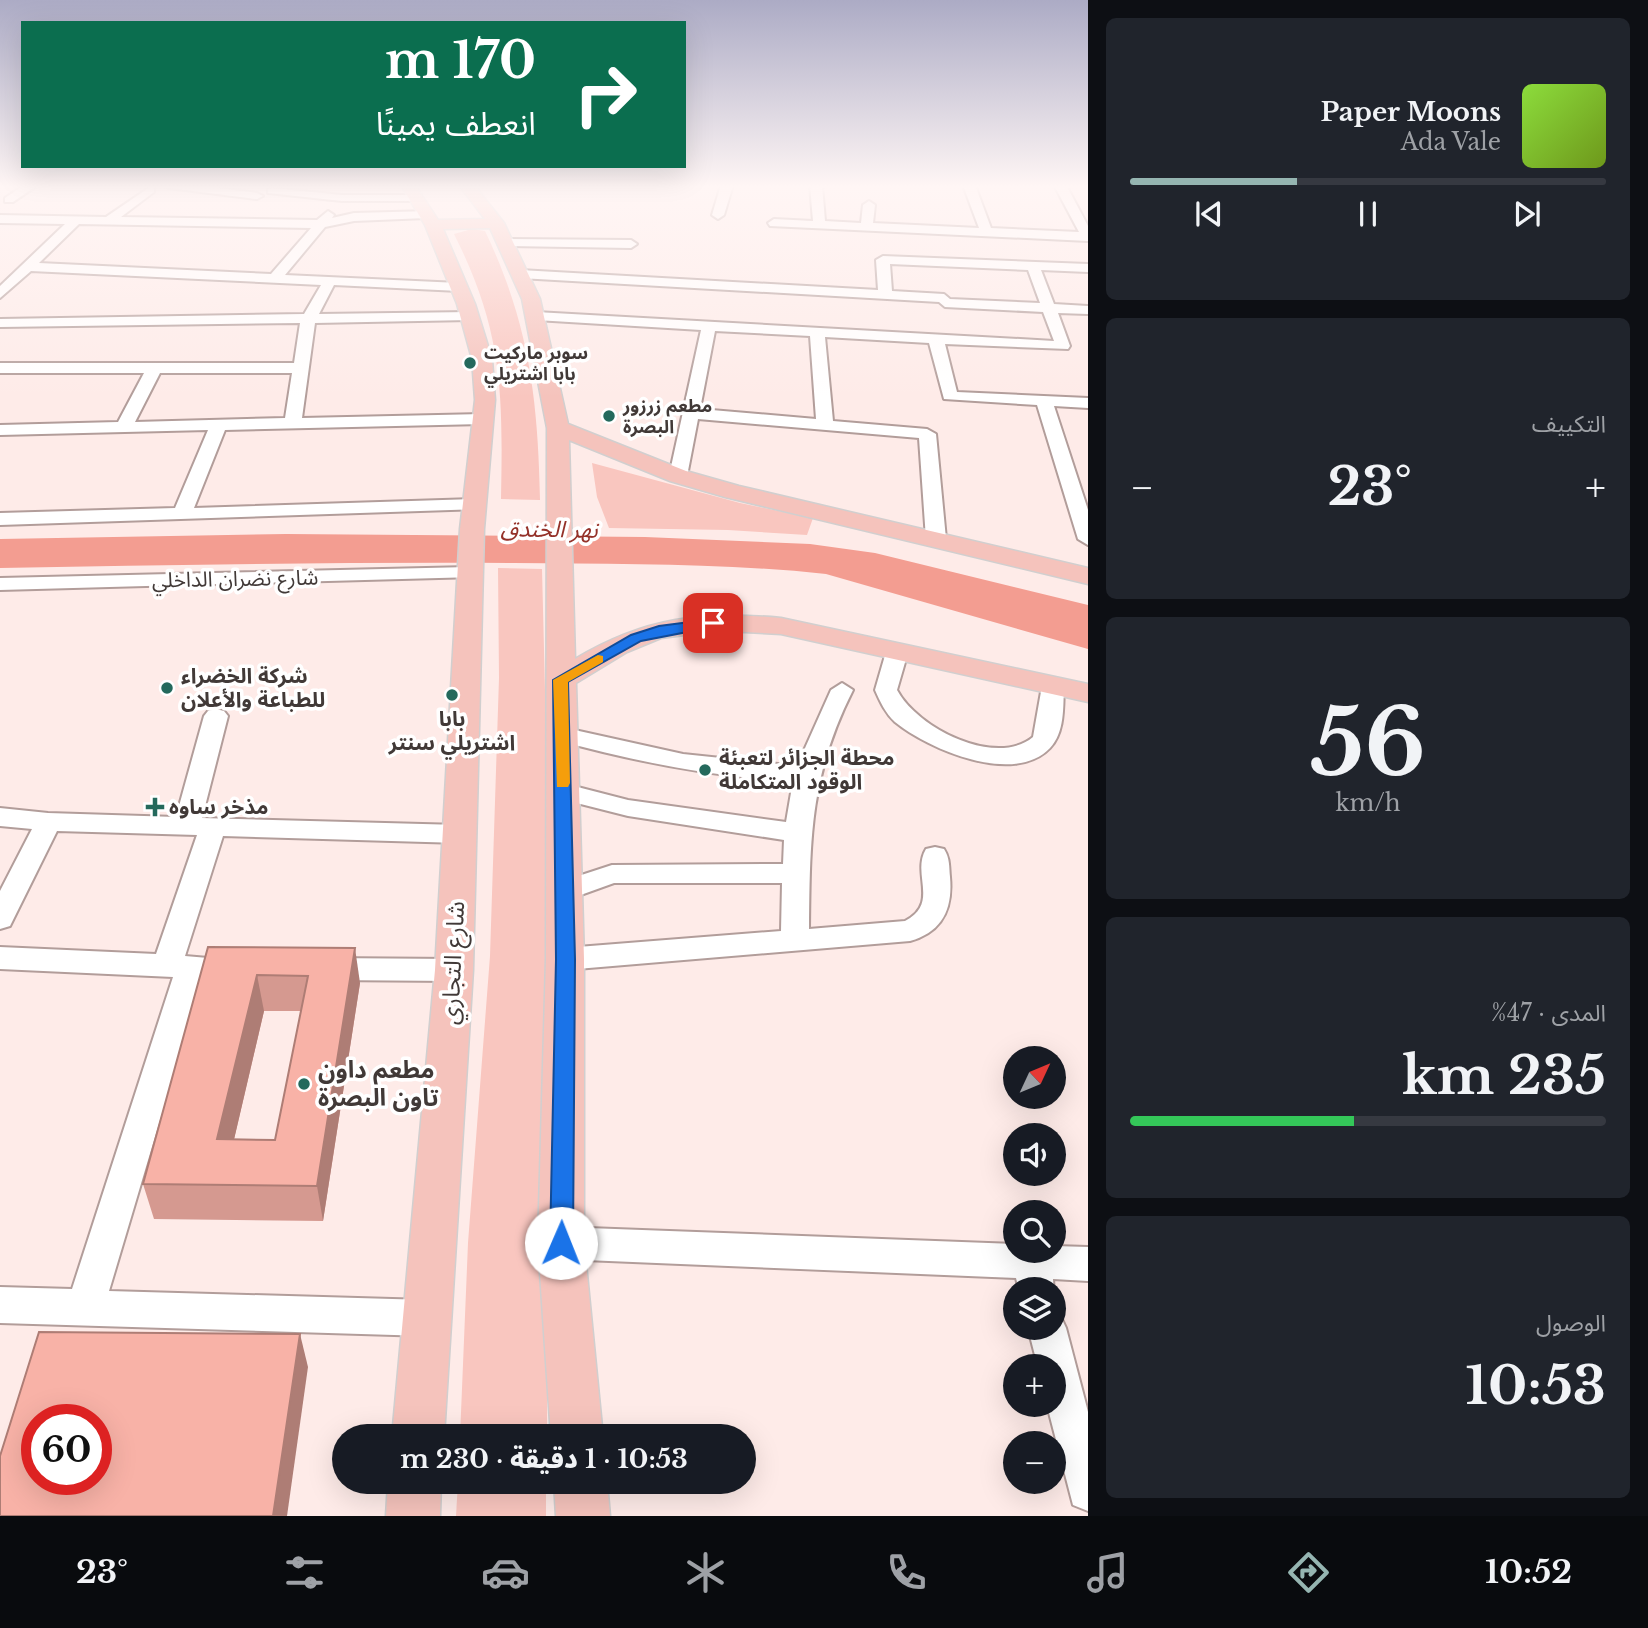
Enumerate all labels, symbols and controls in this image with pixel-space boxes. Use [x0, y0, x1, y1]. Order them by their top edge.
text: 170 m [385, 30, 536, 91]
icon: right [560, 49, 651, 140]
text: Paper Moons [1320, 96, 1501, 128]
text: انعطف يمينًا [376, 104, 536, 144]
text: Ada Vale [1401, 128, 1501, 156]
icon: previous [1190, 195, 1228, 233]
icon: pause [1349, 195, 1387, 233]
icon: next [1508, 195, 1546, 233]
place label: سوبر ماركيت بابا اشتريلي [484, 342, 588, 388]
marker: سوبر ماركيت بابا اشتريلي [462, 355, 478, 371]
place label: مطعم زرزور البصرة [622, 395, 712, 438]
marker: مطعم زرزور البصرة [601, 408, 617, 424]
text: التكييف [1532, 410, 1606, 438]
text: 23° [1327, 455, 1412, 519]
text: − [1130, 464, 1154, 511]
text: + [1585, 464, 1606, 511]
water label: نهر الخندق [500, 514, 600, 544]
street label: شارع نضران الداخلي [152, 565, 319, 596]
pin [683, 593, 743, 653]
icon: arrive [694, 604, 732, 642]
place label: شركة الخضراء للطباعة والأعلان [181, 663, 325, 713]
marker: شركة الخضراء للطباعة والأعلان [159, 680, 175, 696]
marker: بابا اشتريلي سنتر [444, 687, 460, 703]
text: 56 [1310, 687, 1426, 800]
place label: بابا اشتريلي سنتر [388, 706, 515, 760]
place label: محطة الجزائر لتعبئة الوقود المتكاملة [719, 745, 895, 795]
marker: محطة الجزائر لتعبئة الوقود المتكاملة [697, 762, 713, 778]
text: km/h [1335, 789, 1401, 817]
place label: مذخر ساوه [169, 794, 268, 820]
marker: مذخر ساوه [147, 799, 163, 815]
street label: شارع التجاري [435, 900, 475, 1026]
text: المدى · 47% [1491, 999, 1606, 1027]
text: 235 km [1402, 1044, 1606, 1108]
north arrow [1003, 1046, 1066, 1110]
map controls [1003, 1046, 1066, 1494]
place label: مطعم داون تاون البصرة [318, 1055, 439, 1112]
marker: مطعم داون تاون البصرة [296, 1076, 312, 1092]
button: sound [1003, 1123, 1066, 1186]
button: search [1003, 1200, 1066, 1263]
position arrow [524, 1206, 598, 1280]
button: layers [1003, 1277, 1066, 1340]
text: الوصول [1536, 1309, 1606, 1337]
button: + [1003, 1354, 1066, 1417]
text: 10:53 [1465, 1354, 1606, 1418]
speed limit sign: 60 [21, 1404, 112, 1495]
button: − [1003, 1431, 1066, 1494]
text: 10:53 · 1 دقيقة · 230 m [400, 1443, 688, 1475]
icon: filters [280, 1548, 329, 1597]
icon: car [481, 1548, 530, 1597]
icon: climate [681, 1548, 730, 1597]
icon: phone [882, 1548, 931, 1597]
icon: music [1083, 1548, 1132, 1597]
icon: directions [1284, 1548, 1333, 1597]
text: 23° [76, 1552, 128, 1592]
text: 10:52 [1485, 1552, 1572, 1592]

